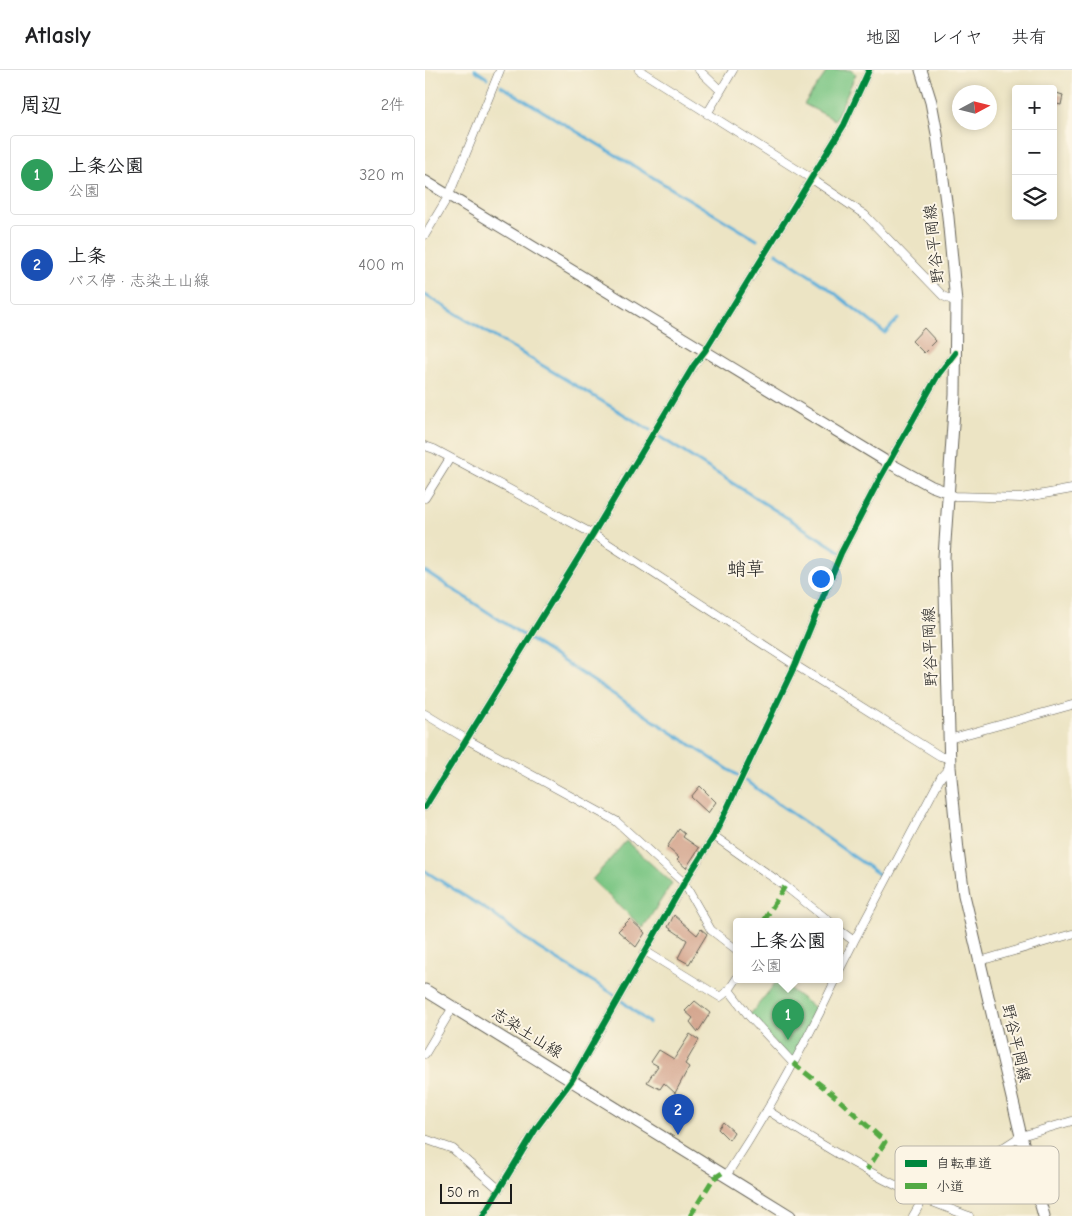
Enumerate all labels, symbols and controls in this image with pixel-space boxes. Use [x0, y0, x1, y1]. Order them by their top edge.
text: Atlasly [25, 21, 91, 49]
text: 地図 [866, 27, 902, 48]
text: レイヤ [930, 27, 983, 48]
text: 共有 [1011, 27, 1047, 48]
north arrow [952, 85, 997, 130]
map controls [1012, 85, 1057, 220]
button: + [1012, 85, 1057, 130]
text: 周辺 [20, 93, 62, 117]
text: 2件 [381, 96, 405, 114]
button: − [1012, 130, 1057, 175]
text: 上条公園 [68, 155, 144, 177]
text: 1 [34, 166, 40, 184]
text: 320 m [359, 166, 404, 184]
button: layers [1012, 175, 1057, 220]
text: 公園 [68, 182, 100, 200]
street label: 野谷平岡線 [921, 203, 947, 285]
text: 上条 [68, 245, 106, 267]
text: 2 [33, 256, 41, 274]
text: 400 m [358, 256, 404, 274]
text: バス停 · 志染土山線 [68, 272, 210, 290]
district label: 蛸草 [727, 558, 765, 580]
your location [808, 566, 834, 592]
street label: 野谷平岡線 [920, 607, 940, 687]
popup [733, 918, 843, 983]
text: 上条公園 [750, 930, 826, 952]
text: 公園 [750, 957, 782, 975]
pin: 1 [772, 999, 804, 1040]
street label: 野谷平岡線 [998, 1002, 1034, 1084]
street label: 志染土山線 [488, 1004, 566, 1062]
pin: 2 [662, 1094, 694, 1135]
legend [895, 1146, 1059, 1204]
text: 自転車道 [936, 1155, 992, 1172]
text: 小道 [936, 1178, 964, 1195]
scale bar [440, 1181, 513, 1204]
text: 50 m [447, 1184, 479, 1201]

